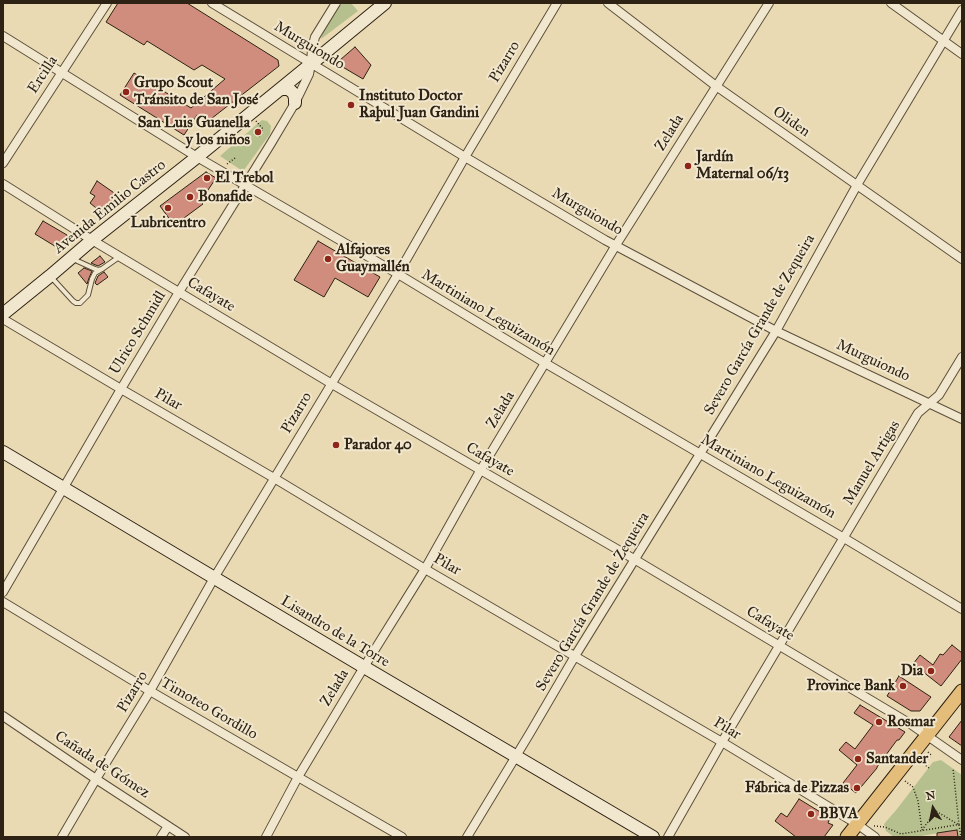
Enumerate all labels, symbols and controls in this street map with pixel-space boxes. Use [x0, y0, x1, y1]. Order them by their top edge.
street label: Murguiondo [270, 18, 348, 74]
street label: Pizarro [486, 38, 524, 86]
street label: Ercilla [24, 53, 62, 97]
place label: Grupo Scout Tránsito de San José [134, 74, 258, 109]
marker: Grupo Scout Tránsito de San José [121, 87, 131, 97]
place label: Instituto Doctor Raþul Juan Gandini [359, 87, 479, 122]
marker: Instituto Doctor Raþul Juan Gandini [346, 100, 356, 110]
street label: Oliden [769, 103, 813, 141]
street label: Zelada [652, 111, 688, 155]
place label: San Luis Guanella y los niños [138, 114, 250, 149]
marker: San Luis Guanella y los niños [253, 127, 263, 137]
place label: Jardín Maternal 06/13 [696, 148, 789, 183]
street label: Avenida Emilio Castro [50, 156, 170, 258]
marker: Jardín Maternal 06/13 [683, 161, 693, 171]
place label: El Trebol [215, 169, 274, 187]
marker: El Trebol [202, 173, 212, 183]
street label: Murguiondo [548, 184, 626, 240]
place label: Bonafide [198, 188, 253, 206]
marker: Bonafide [185, 192, 195, 202]
marker: Lubricentro [163, 203, 173, 213]
place label: Lubricentro [130, 214, 206, 232]
street label: Severo García Grande de Zequeira [701, 231, 819, 419]
place label: Alfajores Guaymallén [336, 241, 409, 276]
marker: Alfajores Guaymallén [323, 254, 333, 264]
street label: Martiniano Leguizamón [418, 266, 558, 360]
street label: Cafayate [184, 274, 238, 316]
street label: Ulrico Schmidl [106, 288, 170, 378]
street label: Murguiondo [833, 336, 913, 386]
street label: Pilar [151, 385, 185, 415]
street label: Zelada [483, 388, 519, 432]
street label: Pizarro [278, 389, 316, 437]
street label: Manuel Artigas [840, 418, 904, 508]
street label: Martiniano Leguizamón [697, 431, 839, 523]
place label: Parador 40 [344, 436, 412, 454]
street label: Cafayate [463, 439, 517, 481]
marker: Parador 40 [331, 440, 341, 450]
street label: Severo García Grande de Zequeira [532, 509, 654, 695]
street label: Pilar [430, 550, 464, 580]
street label: Lisandro de la Torre [277, 592, 393, 672]
street label: Cafayate [743, 603, 797, 645]
place label: Dia [901, 662, 923, 680]
street label: Zelada [317, 666, 353, 710]
marker: Dia [926, 666, 936, 676]
street label: Pizarro [114, 668, 152, 716]
street label: Timoteo Gordillo [157, 674, 261, 744]
place label: Province Bank [807, 677, 895, 695]
marker: Province Bank [898, 681, 908, 691]
place label: Rosmar [887, 713, 935, 731]
street label: Pilar [710, 714, 744, 744]
marker: Rosmar [874, 717, 884, 727]
street label: Cañada de Gómez [51, 728, 153, 802]
place label: Santander [866, 750, 928, 768]
marker: Santander [853, 754, 863, 764]
place label: Fábrica de Pizzas [745, 779, 849, 797]
marker: Fábrica de Pizzas [852, 783, 862, 793]
north arrow [913, 788, 953, 828]
text: N [925, 788, 937, 803]
place label: BBVA [819, 805, 858, 823]
marker: BBVA [806, 809, 816, 819]

